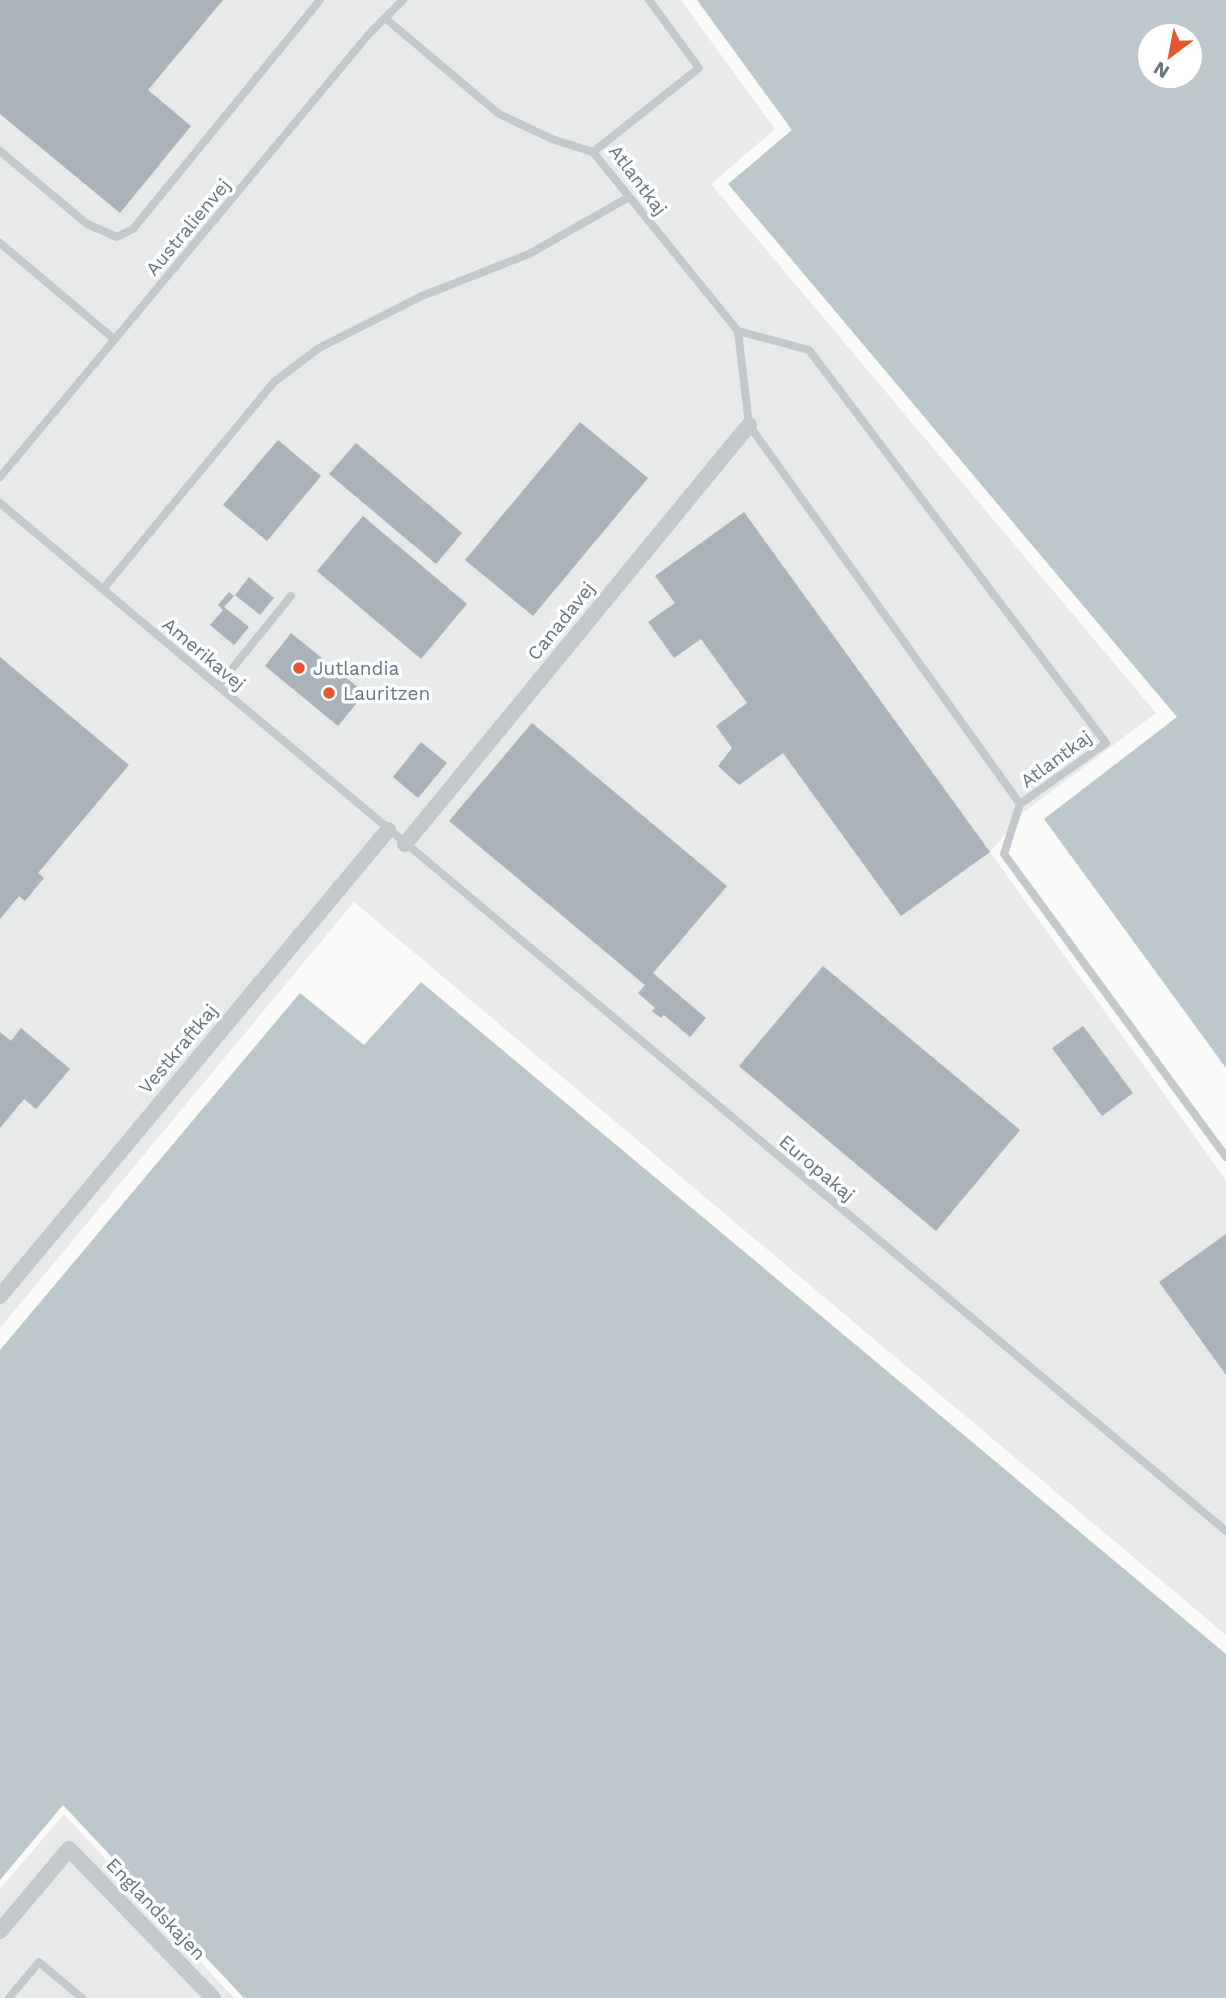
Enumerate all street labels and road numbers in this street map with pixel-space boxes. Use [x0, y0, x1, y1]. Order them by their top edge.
street label: Atlantkaj [604, 140, 672, 220]
street label: Australienvej [141, 174, 235, 280]
street label: Canadavej [522, 577, 600, 665]
street label: Amerikavej [158, 613, 250, 695]
street label: Atlantkaj [1016, 725, 1096, 793]
street label: Vestkraftkaj [134, 999, 222, 1099]
street label: Europakaj [775, 1130, 859, 1206]
street label: Englandskajen [101, 1853, 211, 1965]

